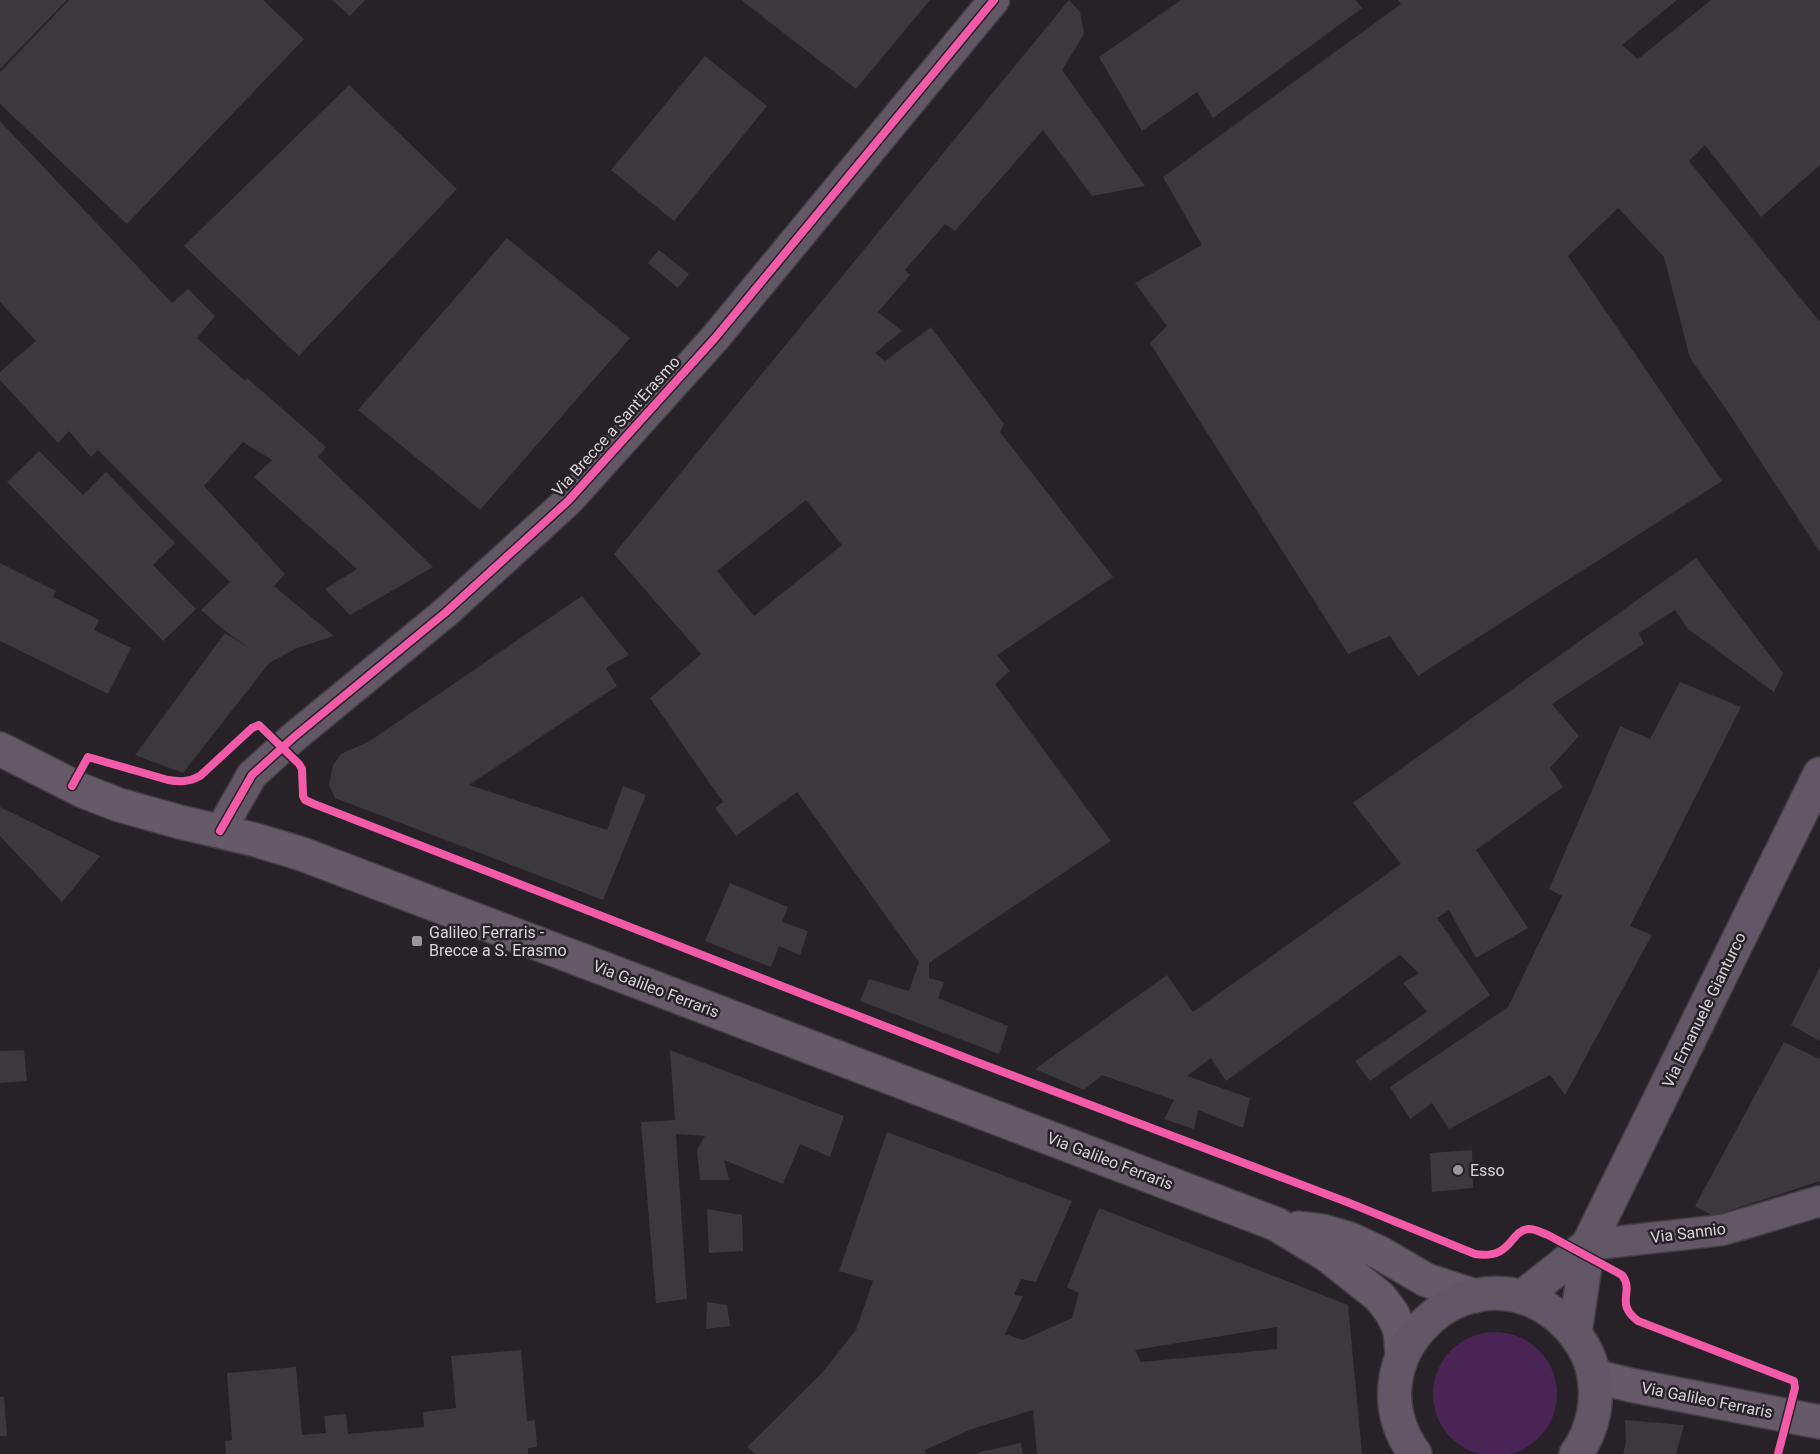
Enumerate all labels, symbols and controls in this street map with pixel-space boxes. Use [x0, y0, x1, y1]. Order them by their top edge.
street label: Via Brecce a Sant'Erasmo [548, 352, 684, 500]
place label: Galileo Ferraris - Brecce a S. Erasmo [429, 923, 567, 960]
street label: Via Emanuele Gianturco [1658, 929, 1750, 1091]
marker: Galileo Ferraris - Brecce a S. Erasmo [410, 934, 424, 948]
street label: Via Galileo Ferraris [590, 956, 722, 1022]
street label: Via Galileo Ferraris [1044, 1128, 1176, 1194]
place label: Esso [1470, 1161, 1505, 1180]
marker: Esso [1451, 1163, 1465, 1177]
street label: Via Sannio [1649, 1219, 1727, 1247]
street label: Via Galileo Ferraris [1640, 1378, 1774, 1422]

